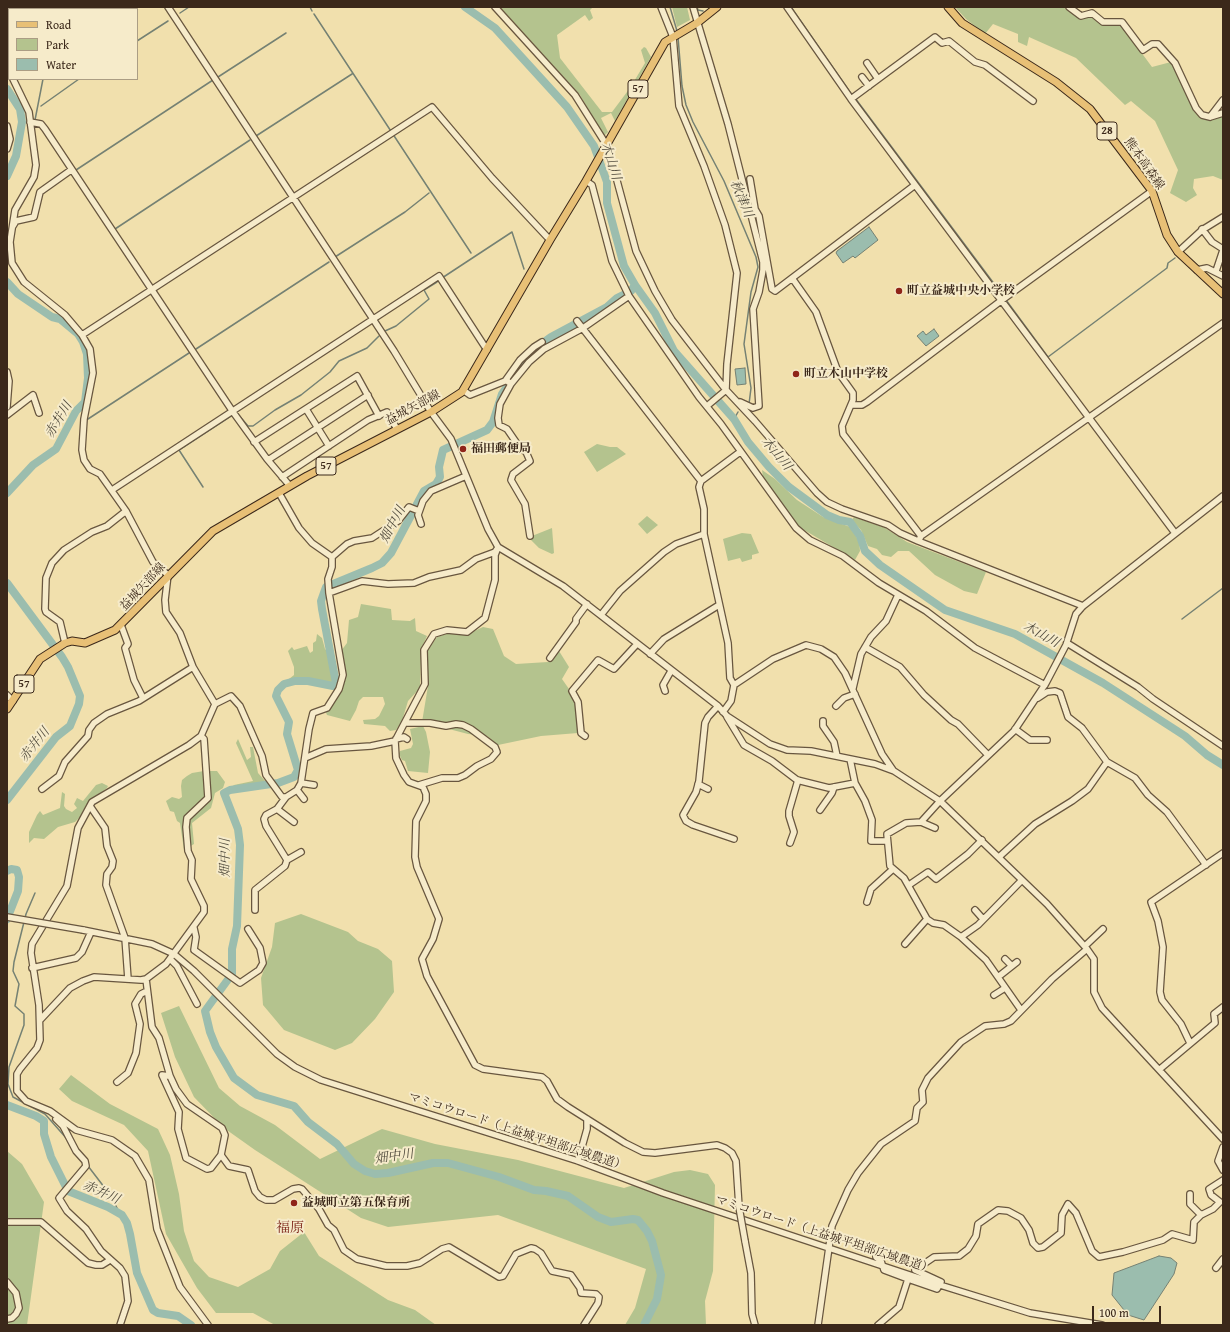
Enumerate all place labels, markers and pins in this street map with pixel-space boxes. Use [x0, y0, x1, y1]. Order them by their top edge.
place label: 町立益城中央小学校 [907, 284, 1015, 298]
marker: 町立益城中央小学校 [894, 286, 904, 296]
place label: 町立木山中学校 [804, 367, 888, 381]
marker: 町立木山中学校 [791, 369, 801, 379]
place label: 福田郵便局 [471, 442, 531, 456]
marker: 福田郵便局 [458, 444, 468, 454]
place label: 益城町立第五保育所 [302, 1196, 410, 1210]
marker: 益城町立第五保育所 [289, 1198, 299, 1208]

